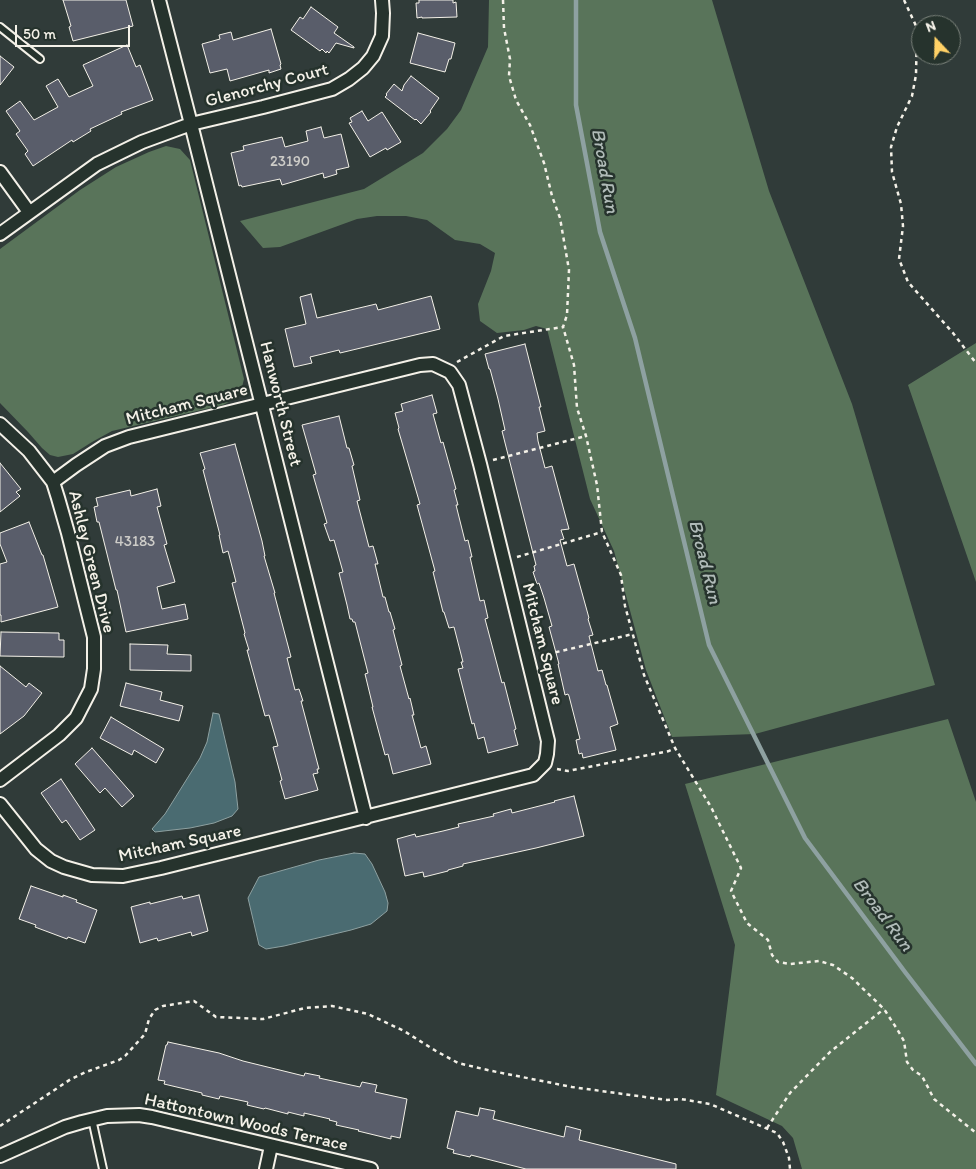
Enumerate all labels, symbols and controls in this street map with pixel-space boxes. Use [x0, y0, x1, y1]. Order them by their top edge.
scale bar [18, 15, 132, 47]
north arrow [911, 15, 961, 65]
text: N [923, 17, 938, 36]
text: 50 m [23, 25, 56, 43]
street label: Glenorchy Court [203, 59, 331, 113]
water label: Broad Run [585, 127, 623, 215]
house number: 23190 [270, 153, 310, 171]
street label: Hanworth Street [254, 339, 306, 469]
street label: Mitcham Square [124, 379, 250, 431]
street label: Ashley Green Drive [63, 489, 119, 635]
water label: Broad Run [683, 517, 725, 607]
house number: 43183 [115, 533, 155, 551]
street label: Mitcham Square [516, 581, 568, 707]
street label: Mitcham Square [117, 820, 243, 868]
water label: Broad Run [847, 874, 917, 956]
street label: Hattontown Woods Terrace [142, 1089, 350, 1157]

